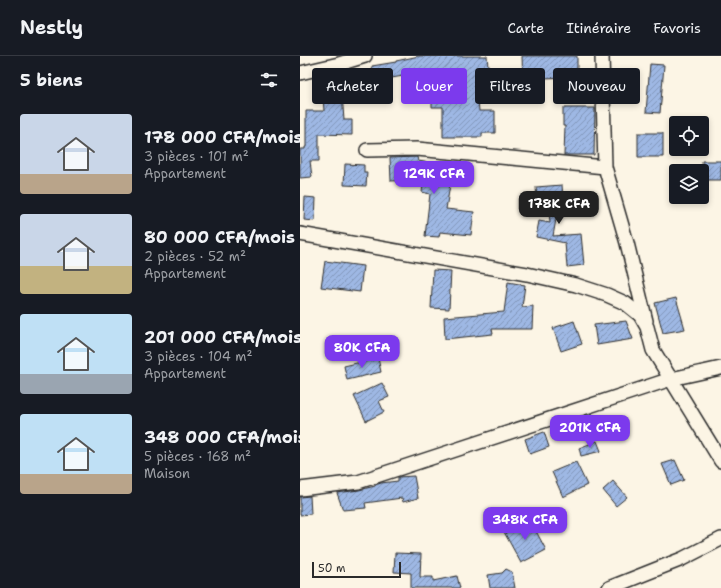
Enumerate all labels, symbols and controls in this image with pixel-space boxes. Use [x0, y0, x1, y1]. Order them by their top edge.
text: Nestly [20, 15, 83, 40]
text: Carte [507, 19, 544, 37]
text: Itinéraire [566, 19, 631, 37]
text: Favoris [653, 19, 701, 37]
chip: Acheter [312, 68, 393, 104]
chip: Louer [401, 68, 467, 104]
chip: Filtres [475, 68, 545, 104]
chip: Nouveau [553, 68, 640, 104]
text: 5 biens [20, 69, 83, 91]
icon: filters [258, 69, 280, 91]
map controls [669, 116, 709, 204]
button: locate [669, 116, 709, 156]
text: 178 000 CFA/mois [144, 126, 303, 148]
icon: home [52, 130, 100, 178]
text: 3 pièces · 101 m² [144, 148, 249, 165]
pin: 129K CFA [393, 161, 475, 195]
button: layers [669, 164, 709, 204]
text: Appartement [144, 165, 226, 182]
text: 129K CFA [403, 165, 465, 182]
pin: 178K CFA [518, 191, 600, 225]
text: 178K CFA [528, 195, 590, 212]
text: 80 000 CFA/mois [144, 226, 295, 248]
icon: home [52, 230, 100, 278]
text: 2 pièces · 52 m² [144, 248, 246, 265]
text: Appartement [144, 265, 226, 282]
text: 201 000 CFA/mois [144, 326, 302, 348]
icon: home [52, 330, 100, 378]
pin: 80K CFA [325, 335, 399, 369]
text: 80K CFA [334, 339, 390, 356]
text: 3 pièces · 104 m² [144, 348, 252, 365]
text: Appartement [144, 365, 226, 382]
pin: 201K CFA [549, 415, 631, 449]
text: 201K CFA [559, 419, 621, 436]
text: 348 000 CFA/mois [144, 426, 307, 448]
icon: home [52, 430, 100, 478]
text: 5 pièces · 168 m² [144, 448, 251, 465]
text: Maison [144, 465, 190, 482]
pin: 348K CFA [484, 507, 566, 541]
text: 348K CFA [492, 511, 558, 528]
scale bar [312, 560, 401, 579]
text: 50 m [318, 561, 346, 576]

